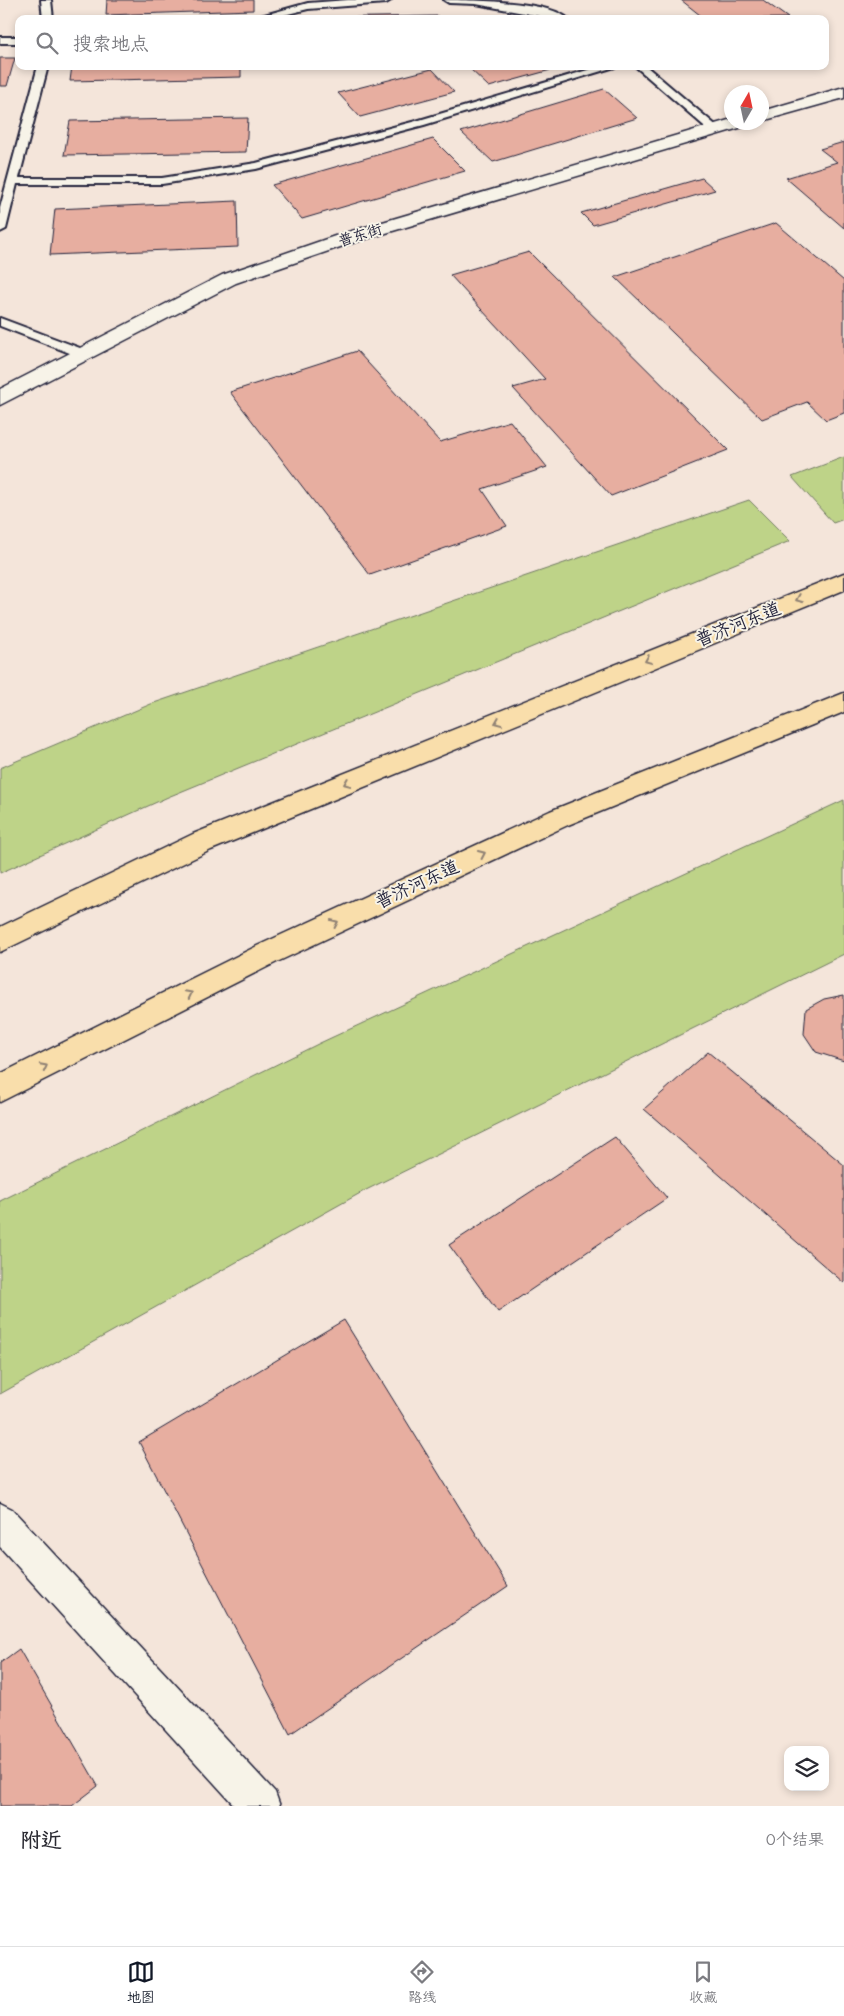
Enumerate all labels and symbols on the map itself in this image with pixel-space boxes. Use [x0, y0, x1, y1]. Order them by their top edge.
north arrow [724, 85, 769, 130]
street label: 普东街 [336, 219, 384, 250]
one-way arrow [795, 593, 804, 603]
street label: 普济河东道 [692, 596, 784, 651]
one-way arrow [644, 654, 653, 665]
one-way arrow [494, 715, 503, 726]
one-way arrow [343, 777, 352, 787]
one-way arrow [477, 850, 486, 860]
street label: 普济河东道 [371, 854, 462, 913]
one-way arrow [330, 918, 339, 929]
one-way arrow [183, 990, 192, 1000]
one-way arrow [38, 1063, 47, 1073]

